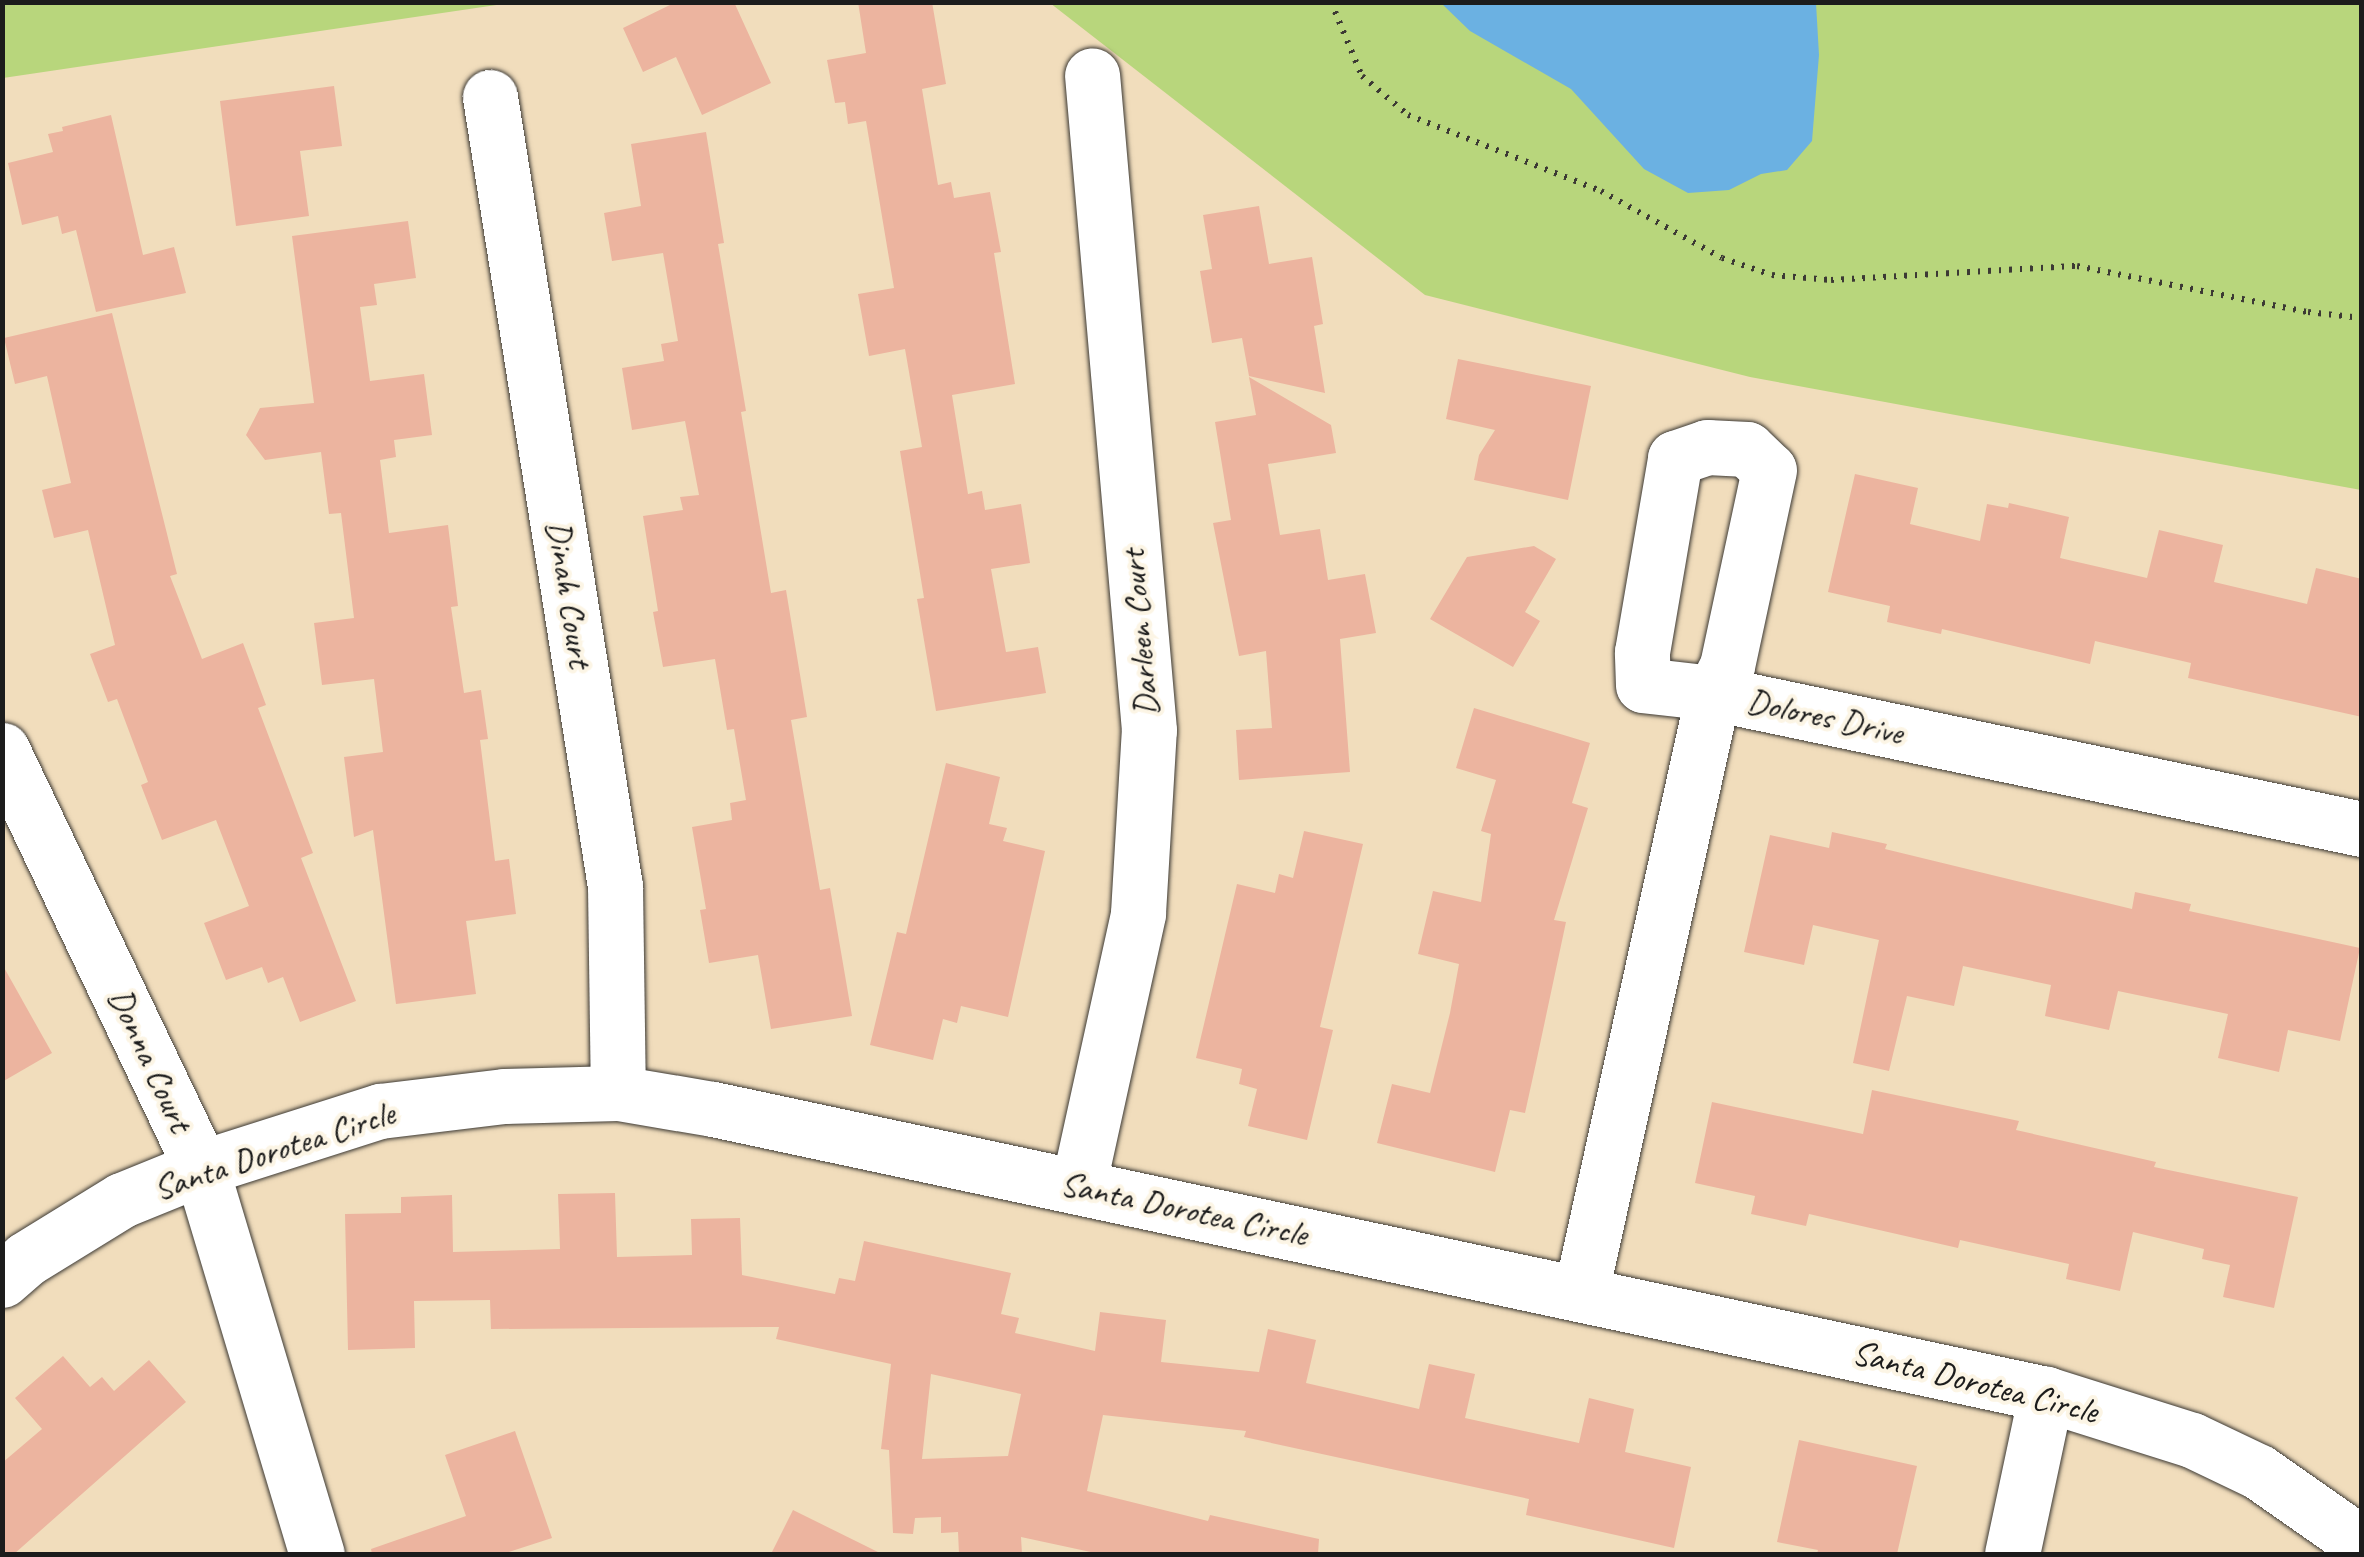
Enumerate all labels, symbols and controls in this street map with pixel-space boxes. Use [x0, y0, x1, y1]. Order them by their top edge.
street label: Dinah Court [537, 518, 601, 670]
street label: Darleen Court [1112, 548, 1168, 718]
street label: Dolores Drive [1743, 680, 1907, 754]
street label: Donna Court [99, 982, 201, 1138]
street label: Santa Dorotea Circle [148, 1092, 400, 1210]
street label: Santa Dorotea Circle [1057, 1162, 1311, 1256]
street label: Santa Dorotea Circle [1848, 1331, 2102, 1433]

